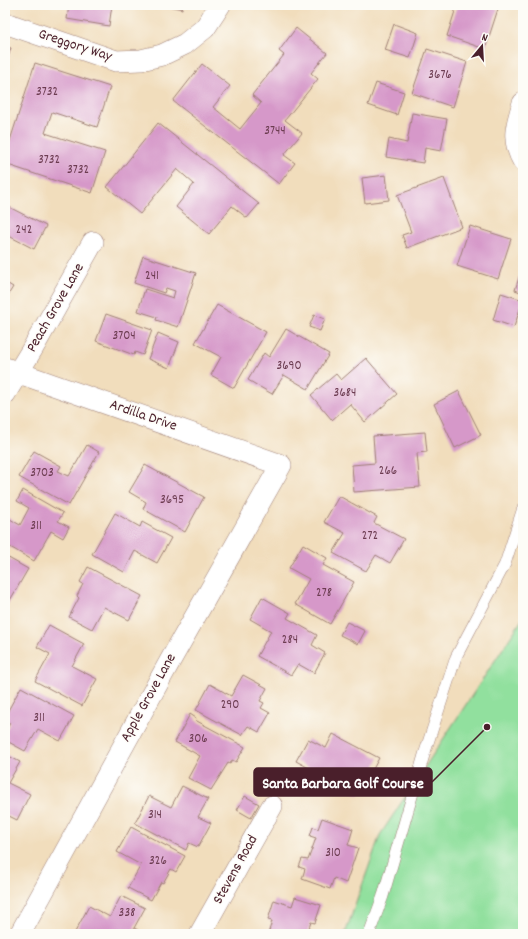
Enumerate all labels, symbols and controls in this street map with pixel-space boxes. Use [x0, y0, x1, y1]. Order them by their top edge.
street label: Greggory Way [35, 24, 116, 69]
north arrow [462, 26, 502, 66]
text: N [479, 30, 490, 47]
house number: 3676 [428, 66, 452, 85]
house number: 3732 [36, 83, 58, 102]
house number: 3744 [264, 122, 286, 141]
house number: 3732 [38, 151, 60, 170]
house number: 3732 [67, 161, 89, 180]
house number: 242 [16, 221, 32, 240]
street label: Peach Grove Lane [22, 259, 91, 357]
house number: 241 [145, 267, 159, 286]
house number: 3704 [112, 327, 136, 346]
house number: 3690 [276, 357, 302, 376]
house number: 3684 [334, 384, 356, 403]
street label: Ardilla Drive [106, 394, 180, 438]
house number: 266 [379, 462, 397, 481]
house number: 3703 [30, 464, 54, 483]
house number: 3695 [160, 491, 184, 510]
house number: 311 [30, 517, 42, 536]
house number: 272 [362, 527, 378, 546]
house number: 278 [316, 584, 332, 603]
house number: 284 [282, 631, 298, 650]
street label: Apple Grove Lane [116, 649, 183, 746]
house number: 290 [221, 696, 239, 715]
house number: 311 [33, 709, 45, 728]
house number: 306 [188, 730, 208, 749]
callout: Santa Barbara Golf Course [254, 768, 432, 796]
text: Santa Barbara Golf Course [262, 773, 424, 796]
house number: 314 [148, 806, 162, 825]
street label: Stevens Road [208, 831, 264, 909]
house number: 310 [325, 844, 341, 863]
house number: 326 [149, 852, 167, 871]
house number: 338 [119, 904, 135, 923]

